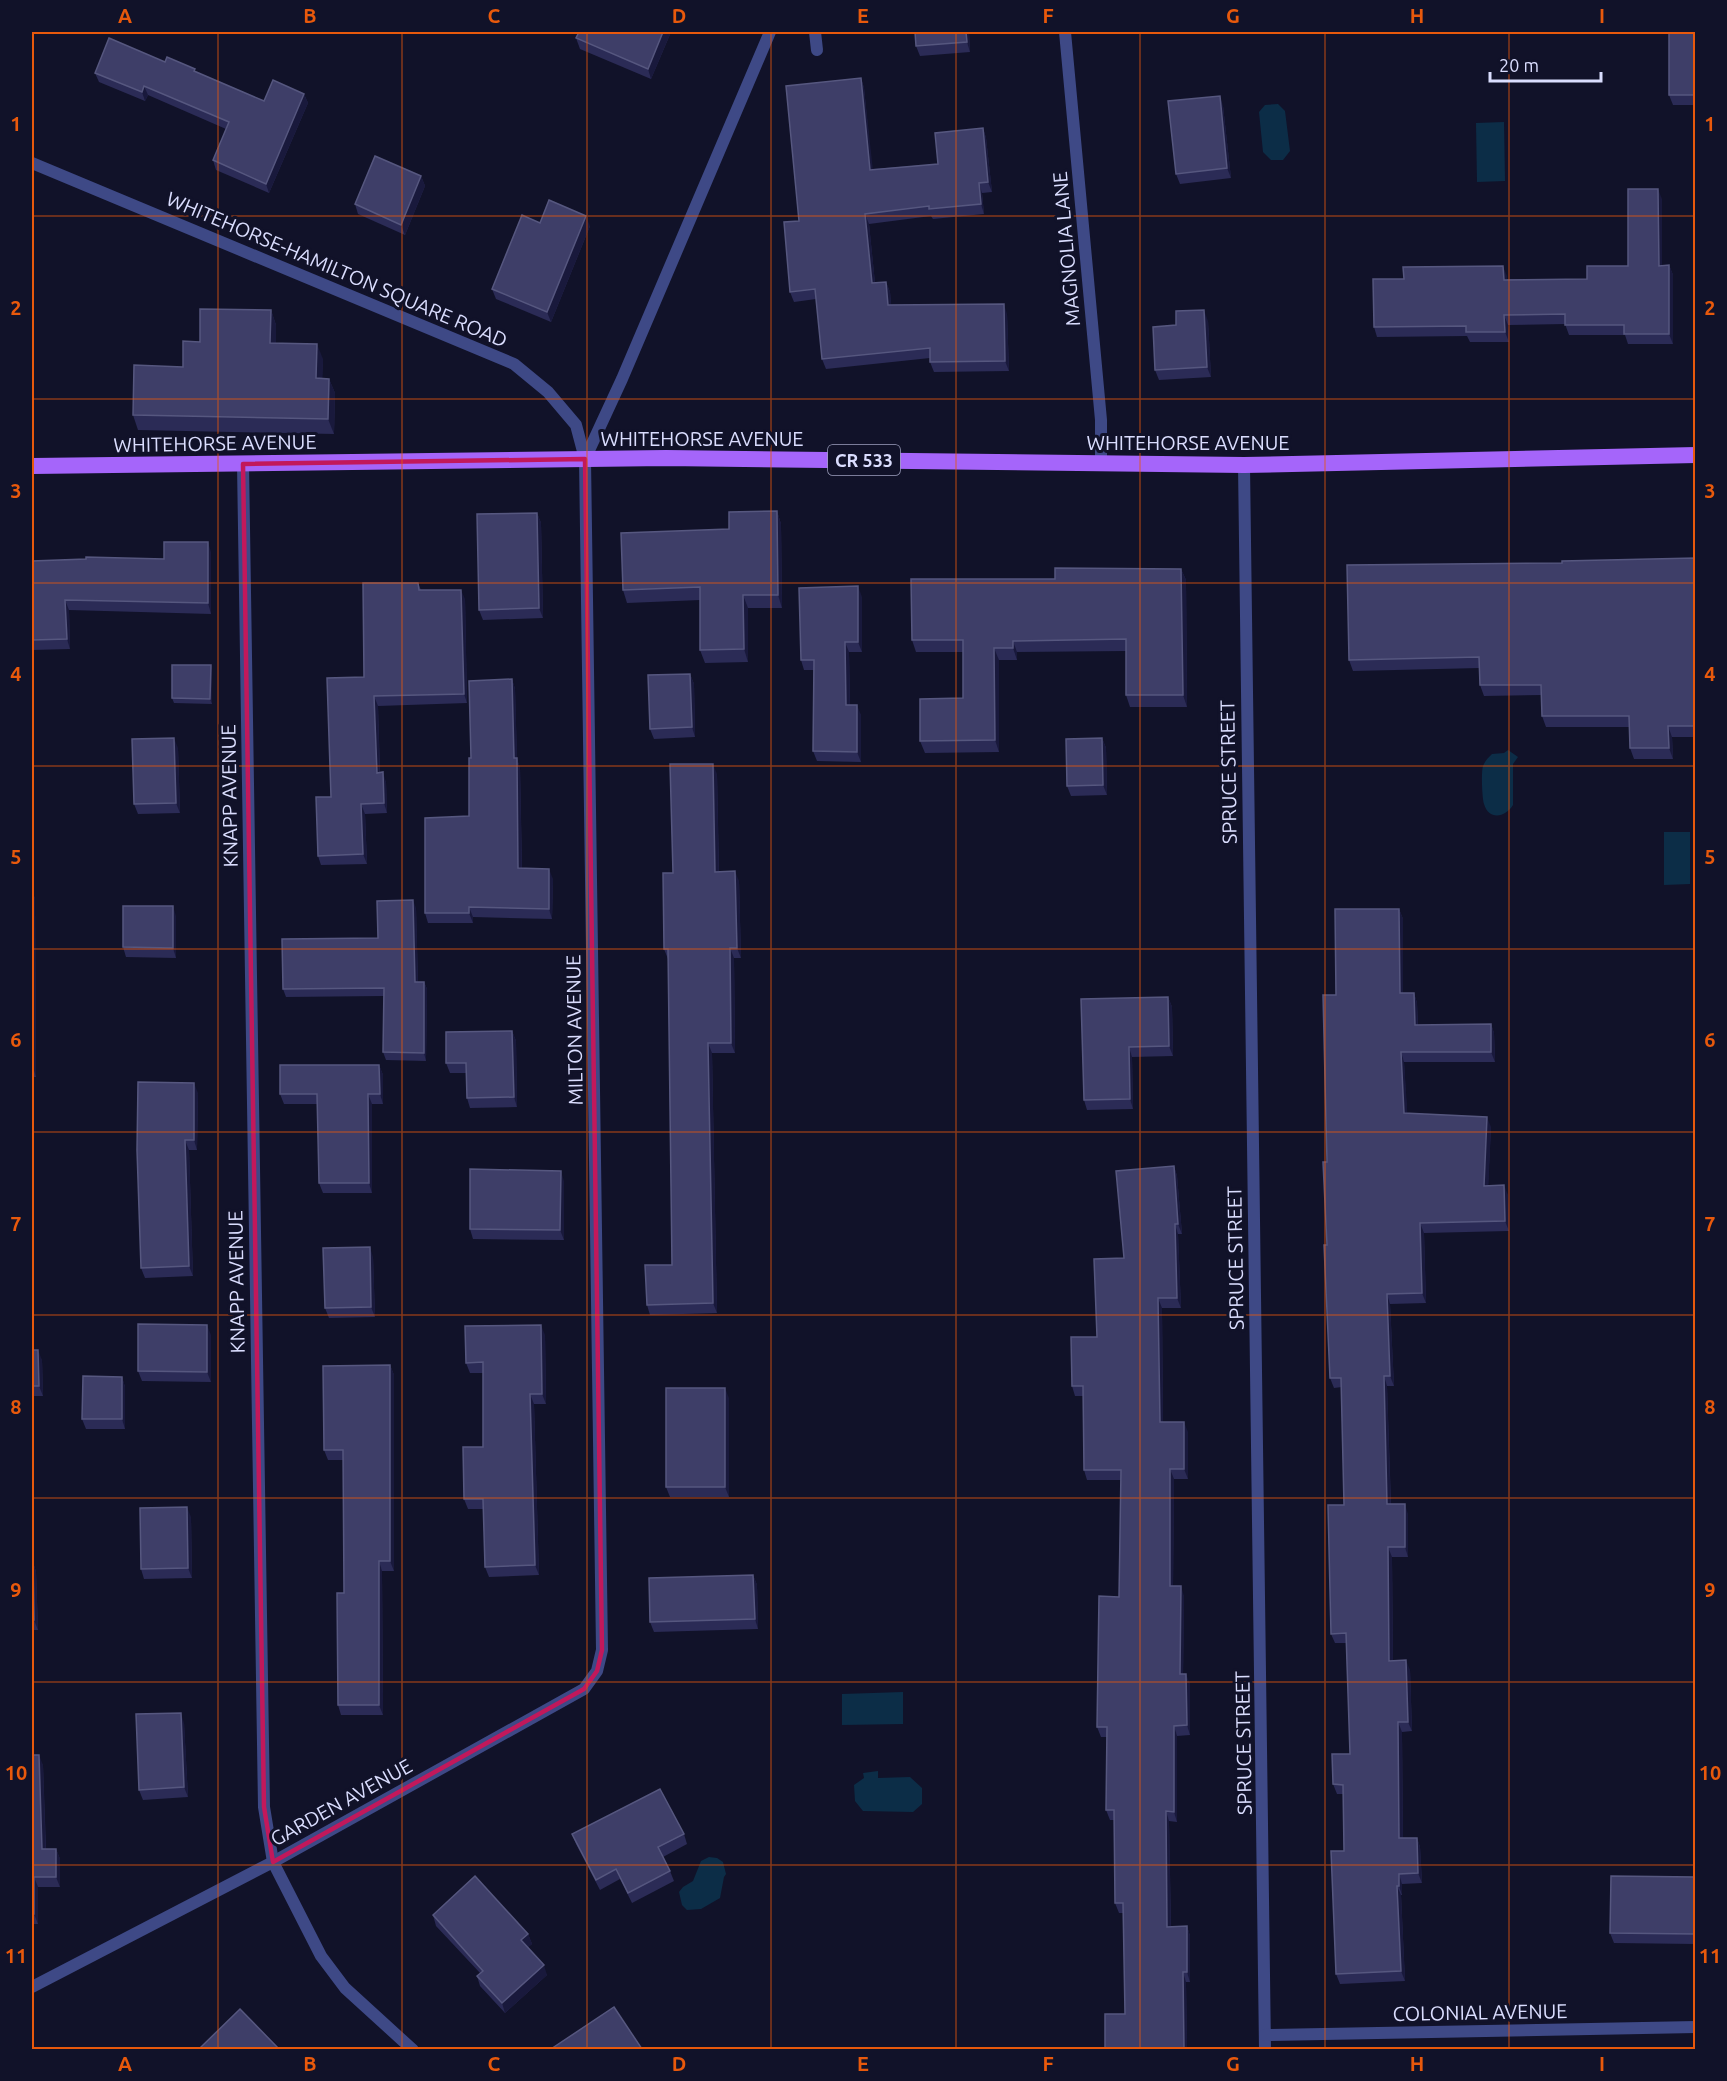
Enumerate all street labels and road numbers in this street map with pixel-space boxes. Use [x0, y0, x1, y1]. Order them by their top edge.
street label: MAGNOLIA LANE [1048, 171, 1084, 327]
street label: WHITEHORSE-HAMILTON SQUARE ROAD [163, 187, 511, 351]
street label: WHITEHORSE AVENUE [600, 427, 804, 450]
street label: WHITEHORSE AVENUE [113, 430, 317, 456]
street label: WHITEHORSE AVENUE [1086, 431, 1290, 454]
road number: CR 533 [828, 445, 900, 475]
street label: SPRUCE STREET [1215, 700, 1241, 844]
street label: KNAPP AVENUE [216, 724, 242, 868]
street label: MILTON AVENUE [561, 954, 587, 1106]
street label: SPRUCE STREET [1222, 1186, 1248, 1330]
street label: KNAPP AVENUE [223, 1210, 249, 1354]
street label: SPRUCE STREET [1230, 1671, 1256, 1815]
street label: GARDEN AVENUE [266, 1754, 416, 1850]
street label: COLONIAL AVENUE [1392, 1999, 1568, 2025]

